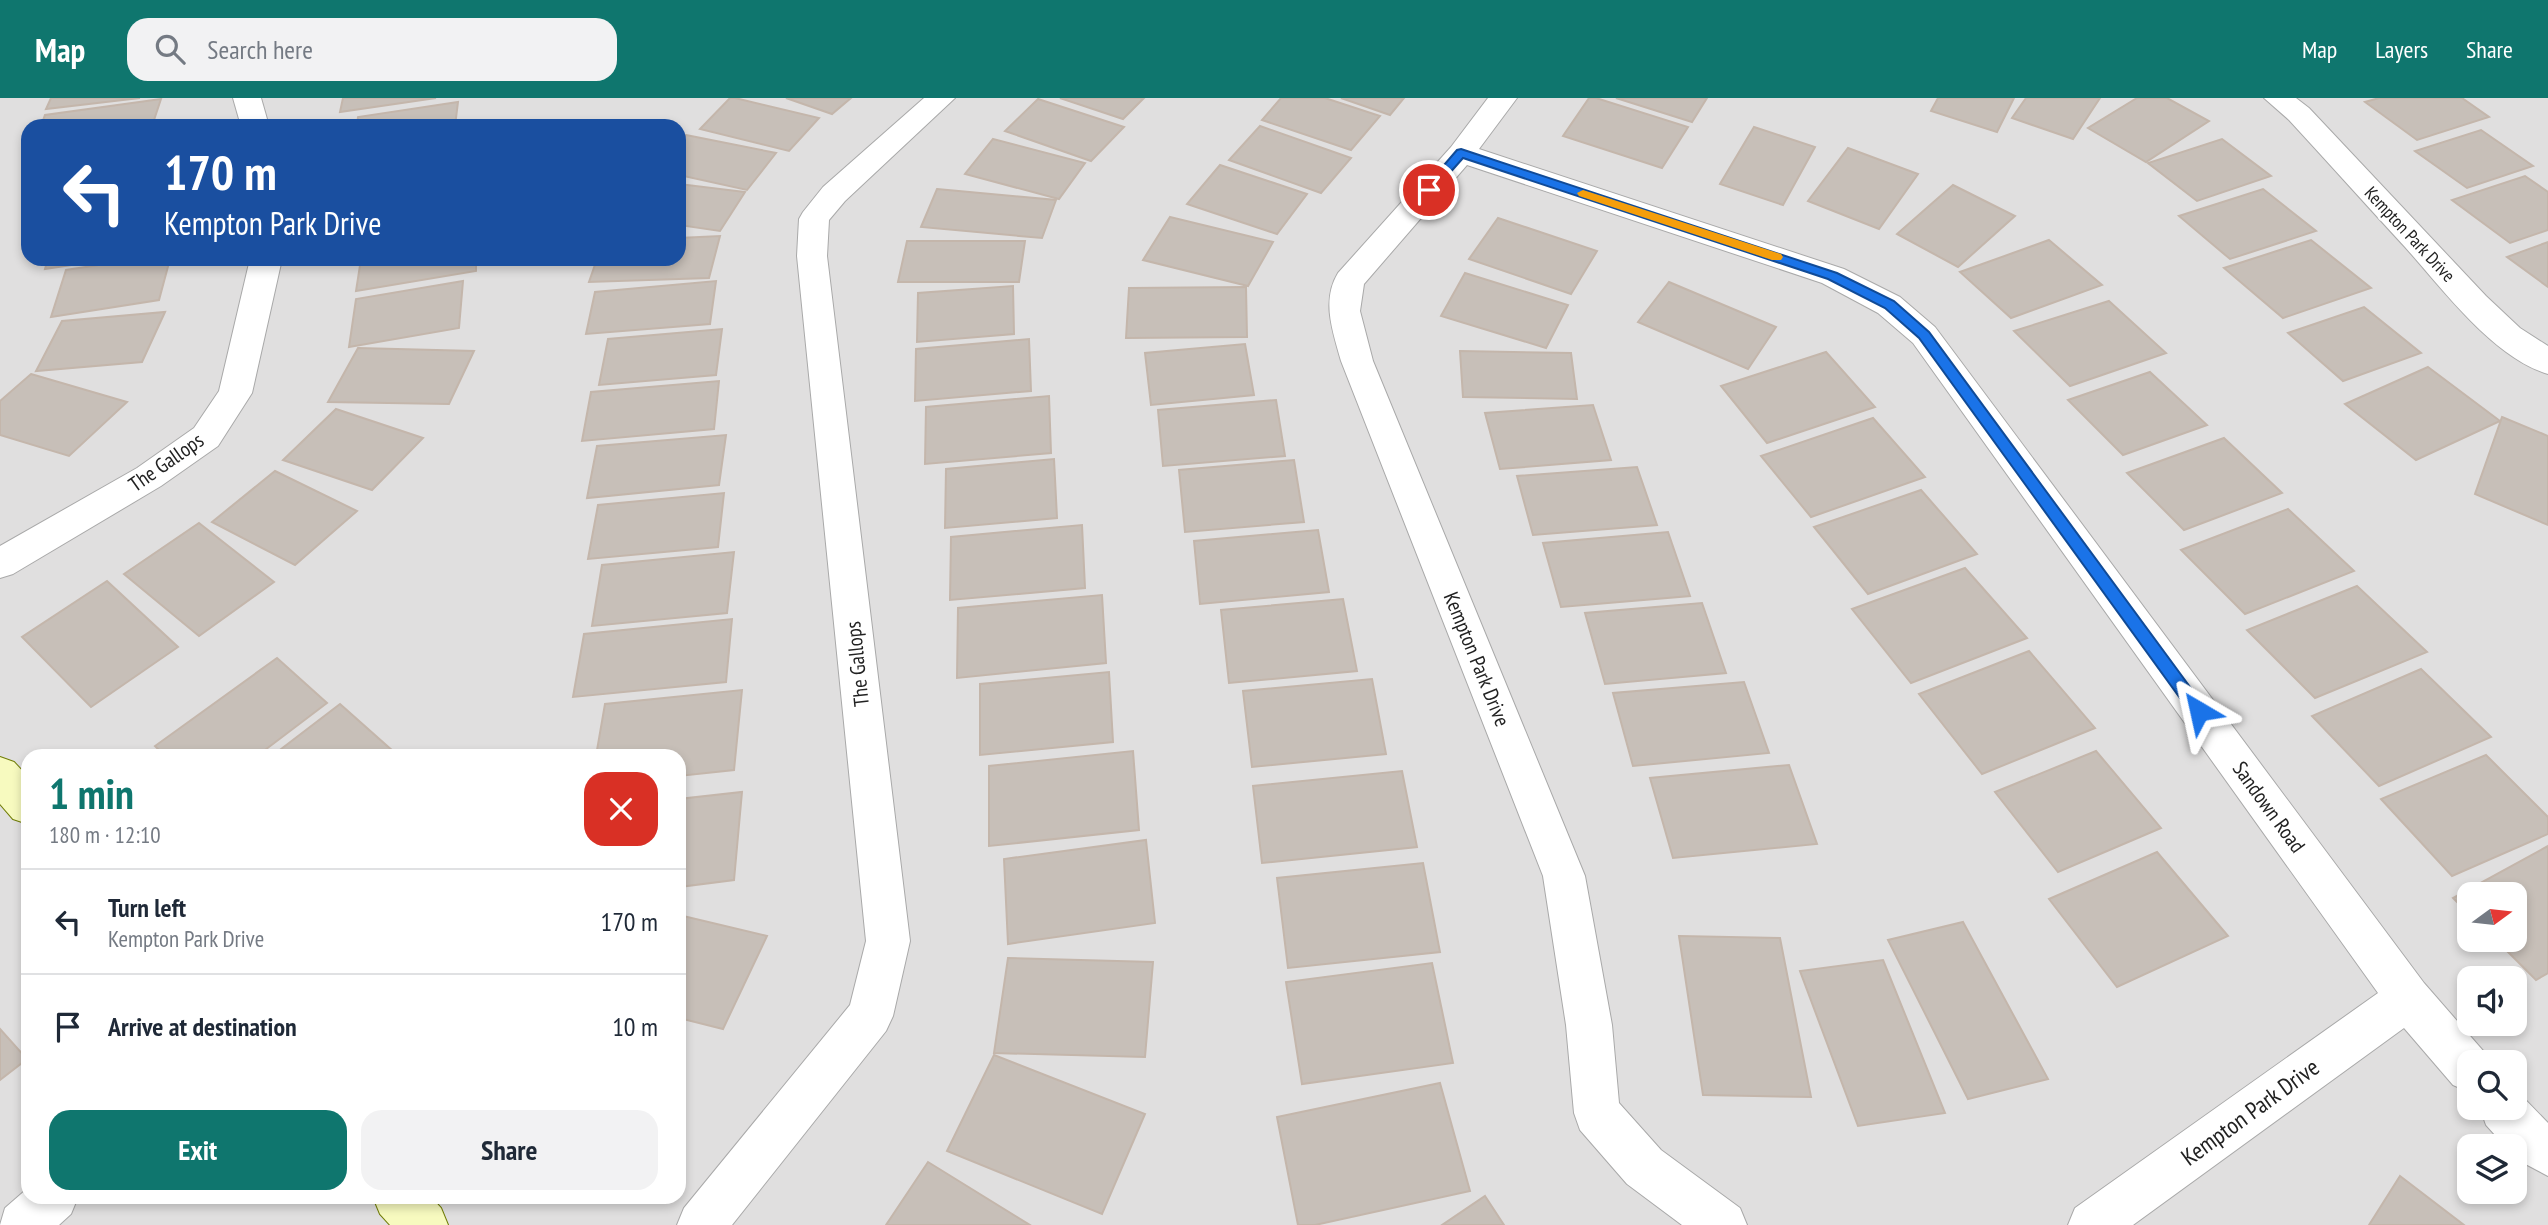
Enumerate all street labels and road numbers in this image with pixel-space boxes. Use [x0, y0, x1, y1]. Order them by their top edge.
street label: Kempton Park Drive [2360, 181, 2460, 287]
street label: The Gallops [123, 426, 209, 498]
street label: Kempton Park Drive [1438, 588, 1516, 730]
street label: The Gallops [839, 620, 875, 708]
street label: Sandown Road [2227, 756, 2311, 858]
street label: Kempton Park Drive [2175, 1052, 2325, 1172]

